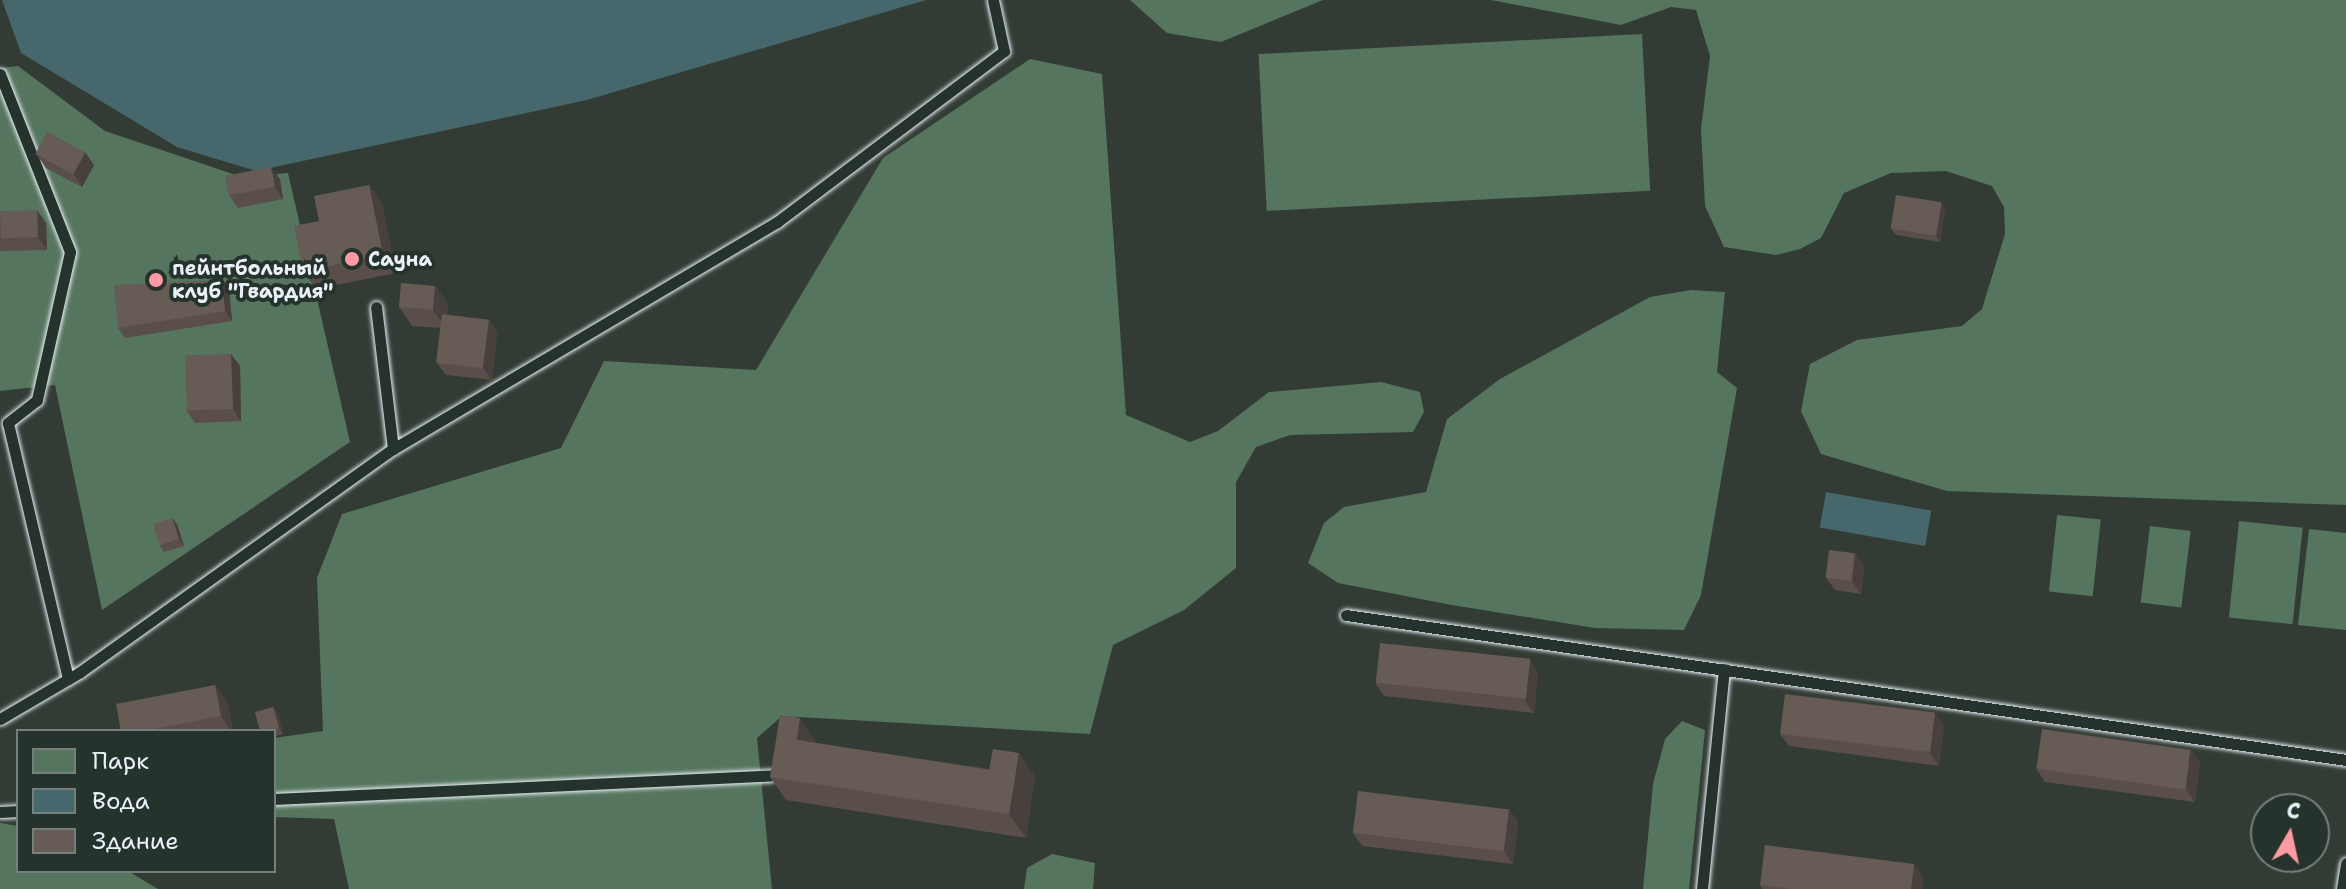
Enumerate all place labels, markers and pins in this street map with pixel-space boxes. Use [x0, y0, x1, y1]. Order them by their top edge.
place label: Сауна [368, 247, 432, 271]
marker: Сауна [343, 250, 361, 268]
place label: пейнтбольный клуб "Гвардия" [172, 256, 333, 303]
marker: пейнтбольный клуб "Гвардия" [147, 271, 165, 289]

